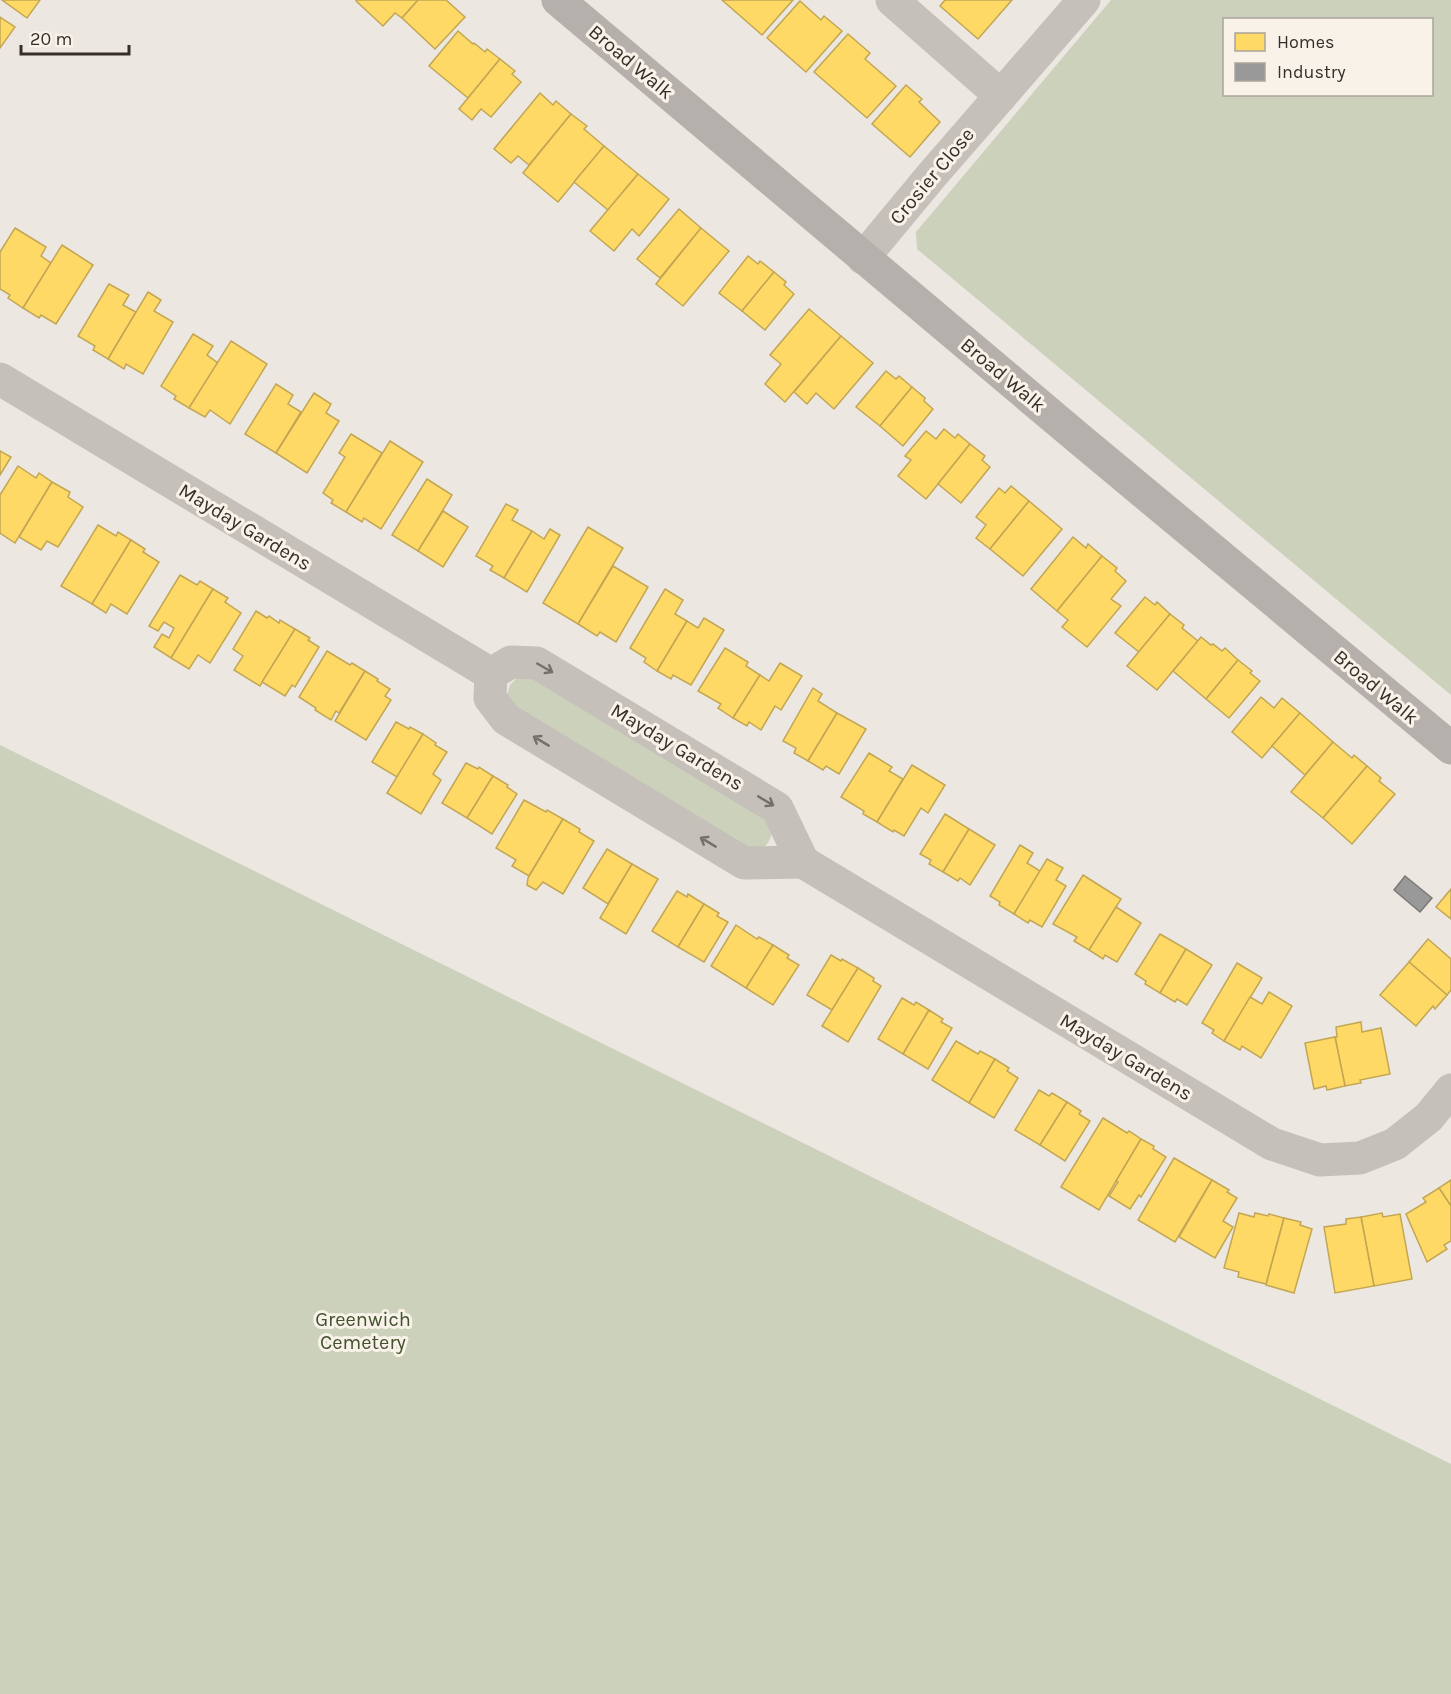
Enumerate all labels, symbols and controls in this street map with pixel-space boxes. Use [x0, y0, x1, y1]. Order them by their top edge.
scale bar [21, 18, 129, 56]
legend [1223, 18, 1433, 96]
street label: Broad Walk [584, 20, 678, 104]
text: 20 m [30, 28, 72, 50]
text: Homes [1277, 31, 1334, 53]
text: Industry [1277, 61, 1346, 83]
street label: Crosier Close [885, 123, 979, 229]
street label: Broad Walk [956, 333, 1050, 417]
street label: Mayday Gardens [175, 479, 315, 575]
street label: Broad Walk [1329, 645, 1423, 729]
one-way arrow [536, 662, 553, 674]
street label: Mayday Gardens [607, 699, 747, 795]
one-way arrow [533, 734, 550, 746]
one-way arrow [757, 795, 774, 807]
one-way arrow [700, 835, 717, 847]
street label: Mayday Gardens [1056, 1009, 1196, 1105]
park label: Greenwich Cemetery [315, 1308, 411, 1354]

